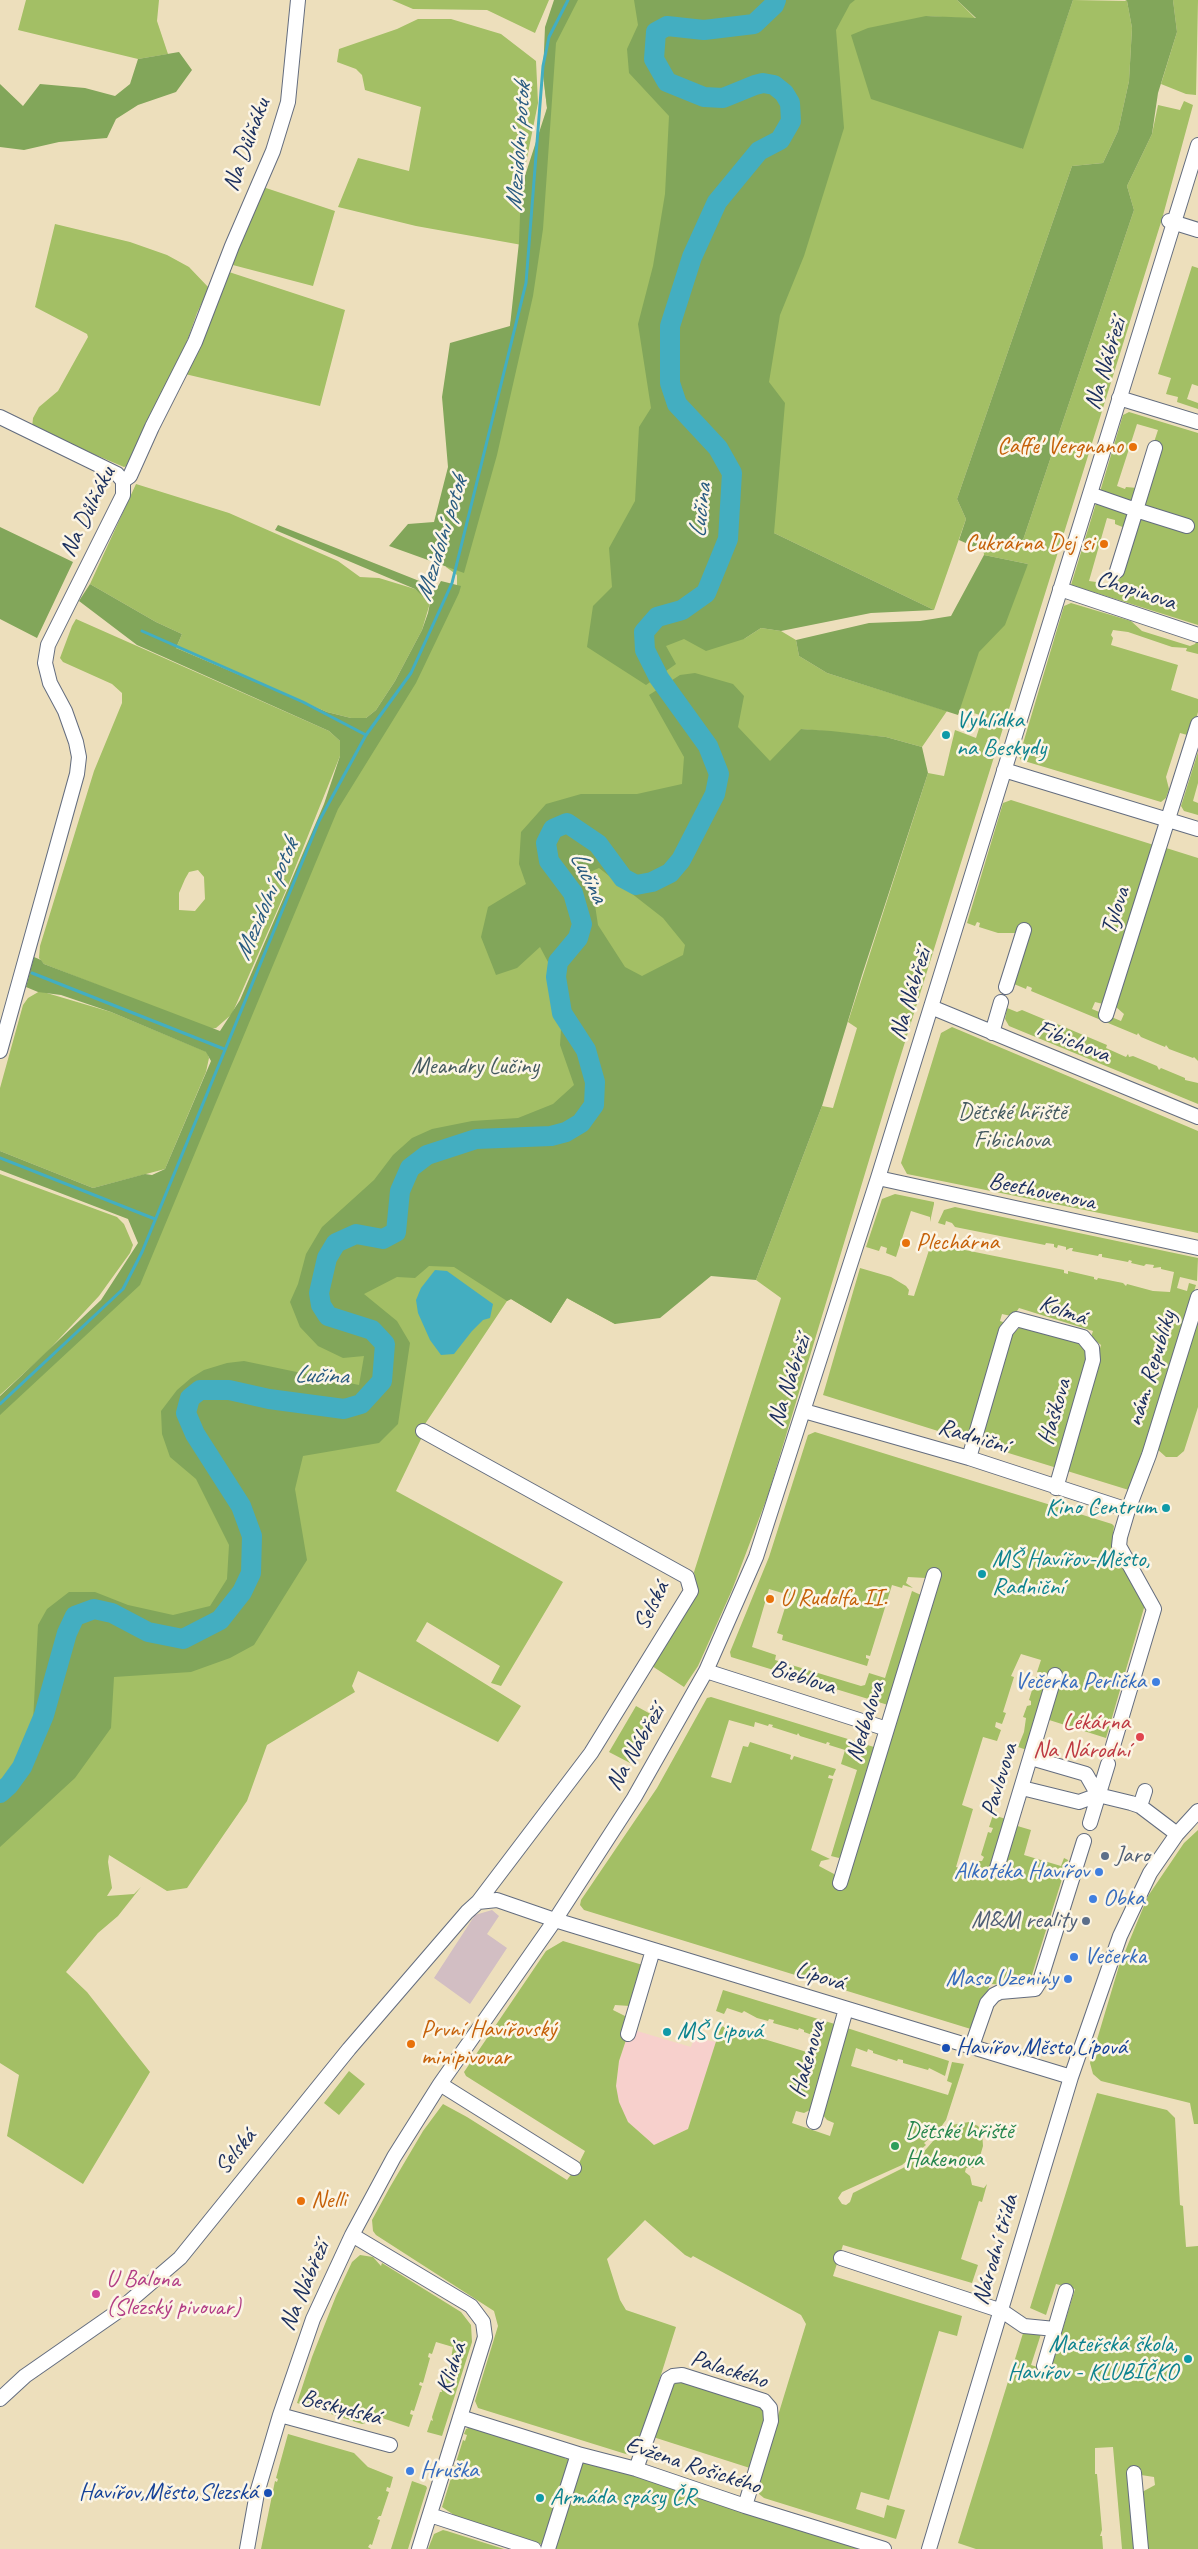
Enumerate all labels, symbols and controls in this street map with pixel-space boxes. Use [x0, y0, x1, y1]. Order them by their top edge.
water label: Mezidolní potok [500, 82, 538, 212]
street label: Na Důlňáku [217, 95, 277, 195]
street label: Na Nábřeží [1078, 315, 1134, 413]
place label: Caffe' Vergnano [997, 433, 1123, 461]
marker: Caffe' Vergnano [1127, 441, 1139, 453]
street label: Na Důlňáku [54, 462, 122, 562]
water label: Mezidolní potok [409, 473, 475, 605]
water label: Lučina [683, 483, 719, 539]
place label: Cukrárna Dej si [965, 530, 1094, 558]
marker: Cukrárna Dej si [1098, 538, 1110, 550]
street label: Chopinova [1093, 565, 1179, 617]
place label: Vyhlídka na Beskydy [956, 707, 1046, 763]
marker: Vyhlídka na Beskydy [940, 729, 952, 741]
water label: Mezidolní potok [228, 835, 306, 965]
water label: Lučina [562, 846, 614, 908]
street label: Tylova [1095, 884, 1137, 938]
street label: Na Nábřeží [883, 945, 939, 1043]
street label: Fibichova [1032, 1014, 1114, 1070]
park label: Meandry Lučiny [411, 1053, 539, 1081]
park label: Dětské hřiště Fibichova [958, 1099, 1066, 1155]
street label: Beethovenova [986, 1167, 1098, 1217]
place label: Plechárna [916, 1229, 999, 1257]
marker: Plechárna [900, 1237, 912, 1249]
street label: Kolmá [1035, 1289, 1091, 1333]
street label: nám. Republiky [1121, 1308, 1183, 1430]
street label: Na Nábřeží [762, 1332, 818, 1430]
water label: Lučina [294, 1360, 348, 1392]
street label: Haškova [1032, 1376, 1078, 1448]
street label: Radniční [935, 1413, 1011, 1461]
place label: Kino Centrum [1045, 1494, 1156, 1522]
marker: Kino Centrum [1160, 1502, 1172, 1514]
place label: MŠ Havířov-Město, Radniční [992, 1546, 1150, 1602]
marker: MŠ Havířov-Město, Radniční [976, 1568, 988, 1580]
street label: Selská [628, 1577, 676, 1635]
place label: U Rudolfa II. [780, 1585, 887, 1613]
marker: U Rudolfa II. [764, 1593, 776, 1605]
street label: Bieblova [767, 1654, 839, 1702]
place label: Večerka Perlička [1015, 1668, 1146, 1696]
marker: Večerka Perlička [1150, 1676, 1162, 1688]
street label: Nedbalova [840, 1678, 892, 1766]
street label: Na Nábřeží [600, 1700, 672, 1796]
place label: Lékárna Na Národní [1033, 1709, 1130, 1765]
marker: Lékárna Na Národní [1134, 1731, 1146, 1743]
street label: Pavlovova [975, 1740, 1025, 1820]
place label: Jaro [1115, 1842, 1150, 1870]
marker: Jaro [1099, 1850, 1111, 1862]
place label: Alkotéka Havířov [954, 1858, 1089, 1886]
marker: Alkotéka Havířov [1093, 1866, 1105, 1878]
place label: Obka [1103, 1885, 1145, 1913]
marker: Obka [1087, 1893, 1099, 1905]
place label: M&M reality [971, 1907, 1076, 1935]
marker: M&M reality [1080, 1915, 1092, 1927]
place label: Večerka [1084, 1943, 1146, 1971]
marker: Večerka [1068, 1951, 1080, 1963]
street label: Lípová [792, 1956, 848, 1998]
place label: Maso Uzeniny [946, 1965, 1058, 1993]
marker: Maso Uzeniny [1062, 1973, 1074, 1985]
place label: První Havířovský minipivovar [421, 2016, 556, 2072]
street label: Hakenova [783, 2017, 833, 2101]
place label: MŠ Lipová [677, 2018, 763, 2046]
marker: MŠ Lipová [661, 2026, 673, 2038]
place label: Havířov,Město,Lípová [956, 2034, 1127, 2062]
marker: První Havířovský minipivovar [405, 2038, 417, 2050]
marker: Havířov,Město,Lípová [940, 2042, 952, 2054]
place label: Dětské hřiště Hakenova [905, 2118, 1013, 2174]
street label: Selská [209, 2123, 263, 2181]
marker: Dětské hřiště Hakenova [889, 2140, 901, 2152]
place label: Nelli [311, 2187, 346, 2215]
street label: Národní třída [967, 2191, 1025, 2309]
marker: Nelli [295, 2195, 307, 2207]
street label: Na Nábřeží [273, 2237, 337, 2335]
place label: U Balona (Slezský pivovar) [106, 2266, 241, 2322]
marker: U Balona (Slezský pivovar) [90, 2288, 102, 2300]
place label: Mateřská škola, Havířov - KLUBÍČKO [1008, 2331, 1178, 2387]
street label: Klidná [430, 2339, 474, 2397]
street label: Palackého [687, 2344, 771, 2396]
marker: Mateřská škola, Havířov - KLUBÍČKO [1182, 2353, 1194, 2365]
street label: Beskydská [298, 2383, 384, 2433]
street label: Evžena Rošického [622, 2431, 764, 2501]
place label: Hruška [420, 2457, 478, 2485]
marker: Hruška [404, 2465, 416, 2477]
place label: Havířov,Město,Slezská [79, 2479, 258, 2507]
place label: Armáda spásy ČR [550, 2484, 696, 2512]
marker: Havířov,Město,Slezská [262, 2487, 274, 2499]
marker: Armáda spásy ČR [534, 2492, 546, 2504]

